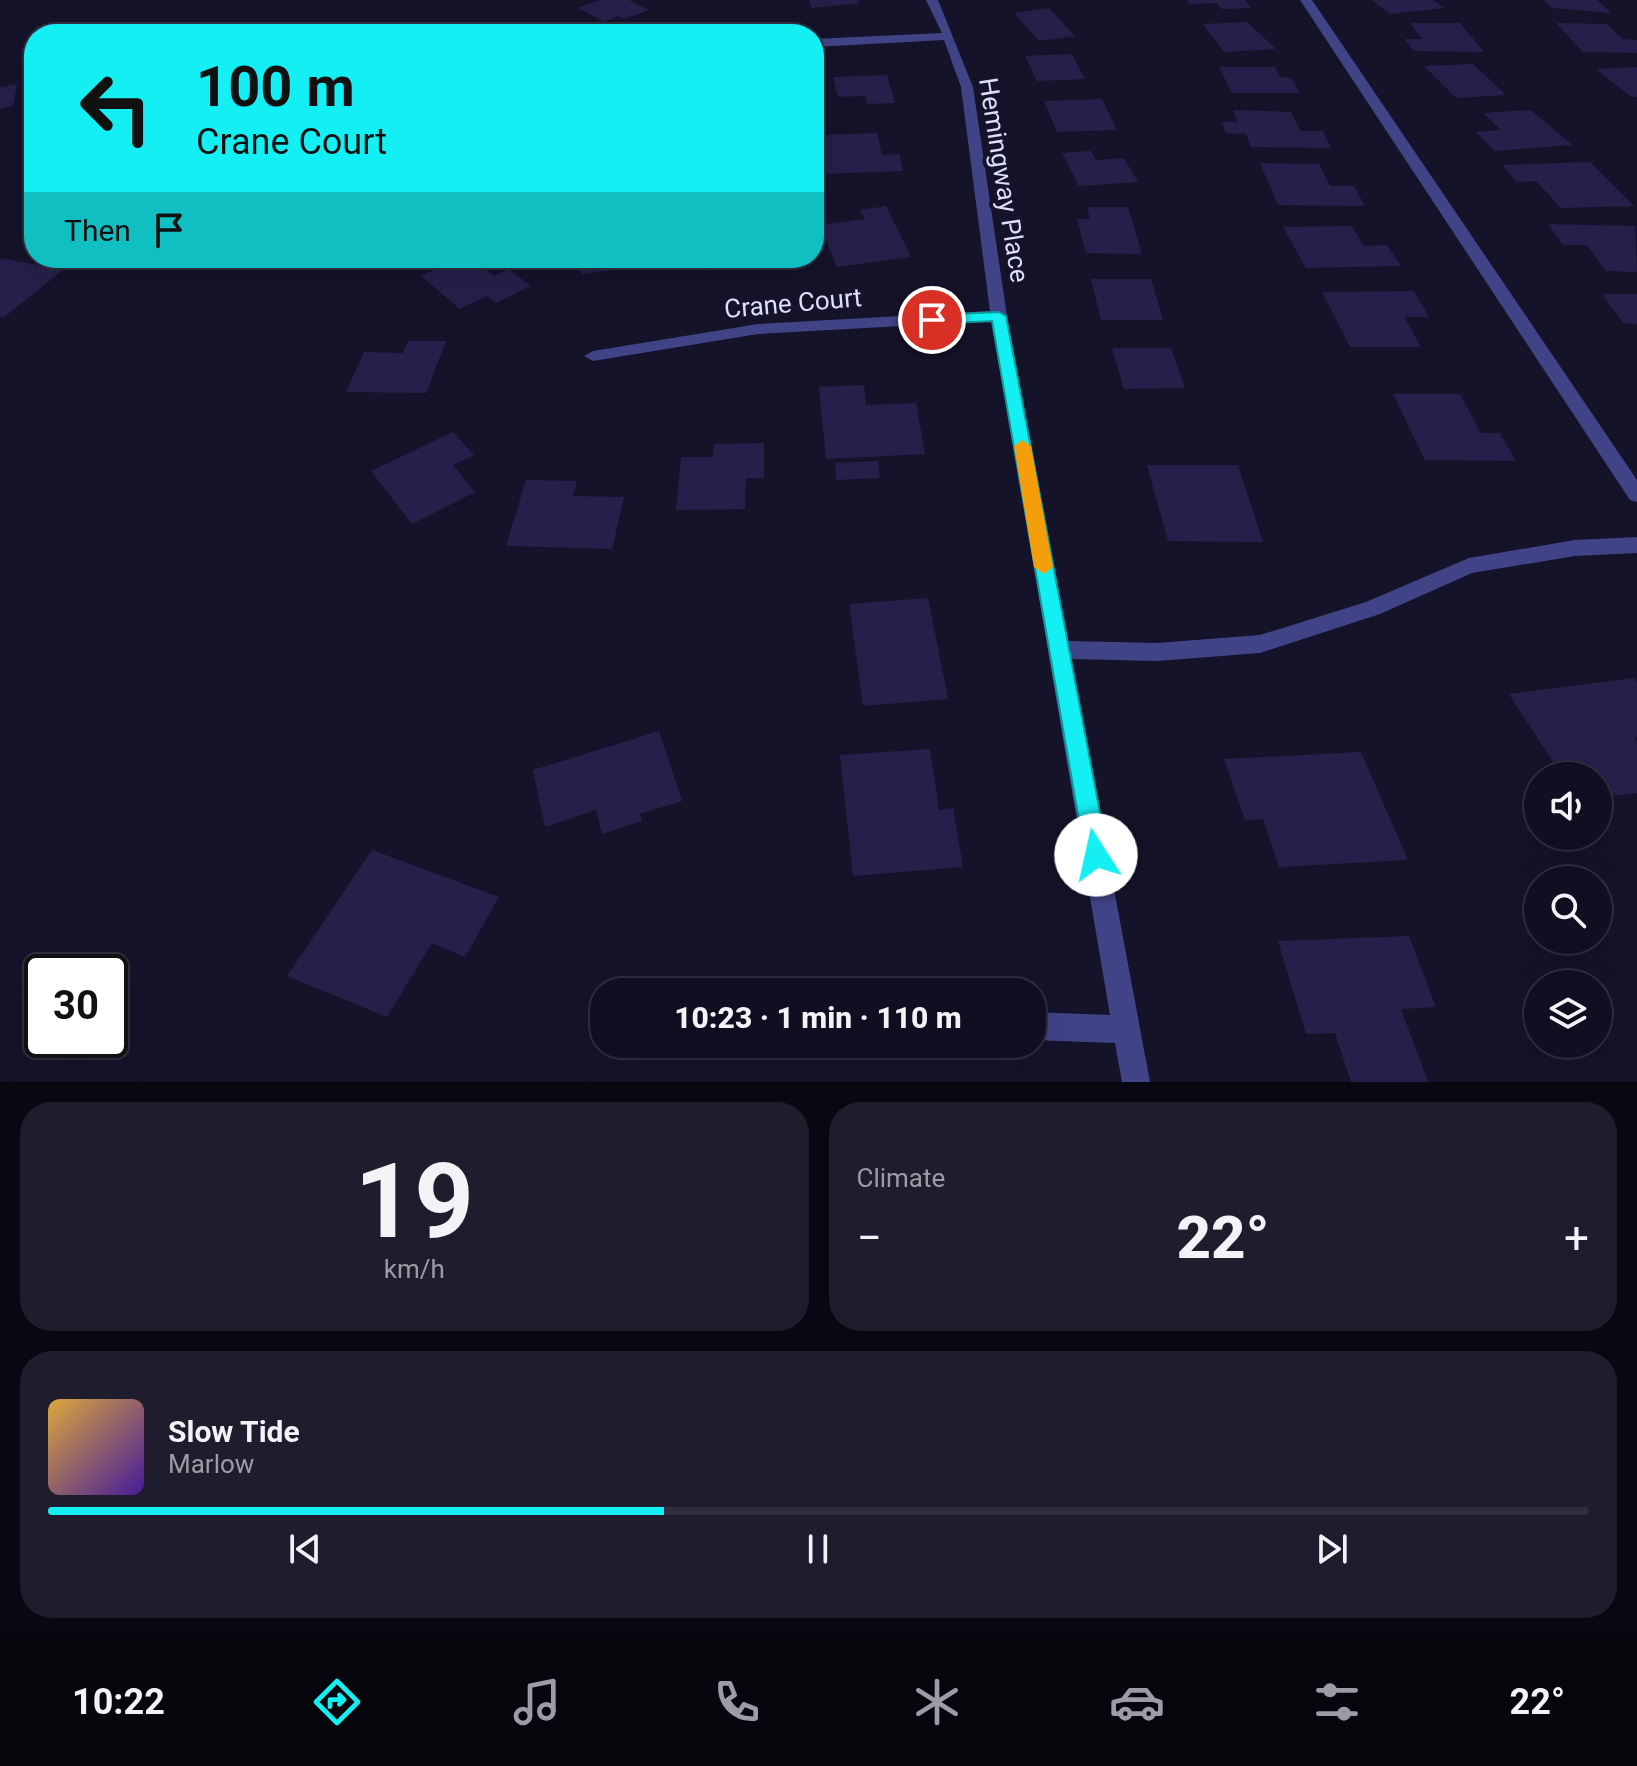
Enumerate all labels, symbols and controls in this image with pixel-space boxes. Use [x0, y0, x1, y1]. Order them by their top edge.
text: 100 m [196, 54, 355, 120]
icon: left [64, 56, 168, 160]
street label: Hemingway Place [973, 75, 1035, 285]
text: Crane Court [196, 121, 387, 163]
icon: arrive [147, 208, 191, 252]
text: Then [64, 213, 131, 248]
street label: Crane Court [723, 282, 863, 324]
pin [898, 286, 966, 354]
icon: arrive [910, 298, 954, 342]
map controls [1524, 762, 1612, 1058]
button: sound [1524, 762, 1612, 850]
position arrow [1054, 813, 1138, 897]
button: search [1524, 866, 1612, 954]
speed limit sign: 30 [24, 954, 128, 1058]
button: layers [1524, 970, 1612, 1058]
text: 10:23 · 1 min · 110 m [674, 1000, 962, 1035]
text: 19 [355, 1141, 474, 1262]
text: Climate [857, 1163, 945, 1193]
text: 22° [1176, 1202, 1269, 1273]
text: − [857, 1212, 882, 1264]
text: + [1564, 1212, 1589, 1264]
text: km/h [384, 1254, 445, 1284]
text: Slow Tide [168, 1414, 300, 1449]
text: Marlow [168, 1449, 254, 1479]
icon: previous [283, 1527, 327, 1571]
icon: pause [796, 1527, 840, 1571]
icon: next [1310, 1527, 1354, 1571]
icon: directions [309, 1674, 365, 1730]
icon: music [509, 1674, 565, 1730]
icon: phone [709, 1674, 765, 1730]
icon: climate [909, 1674, 965, 1730]
icon: car [1109, 1674, 1165, 1730]
icon: filters [1309, 1674, 1365, 1730]
text: 10:22 [72, 1681, 165, 1723]
text: 22° [1510, 1681, 1565, 1723]

